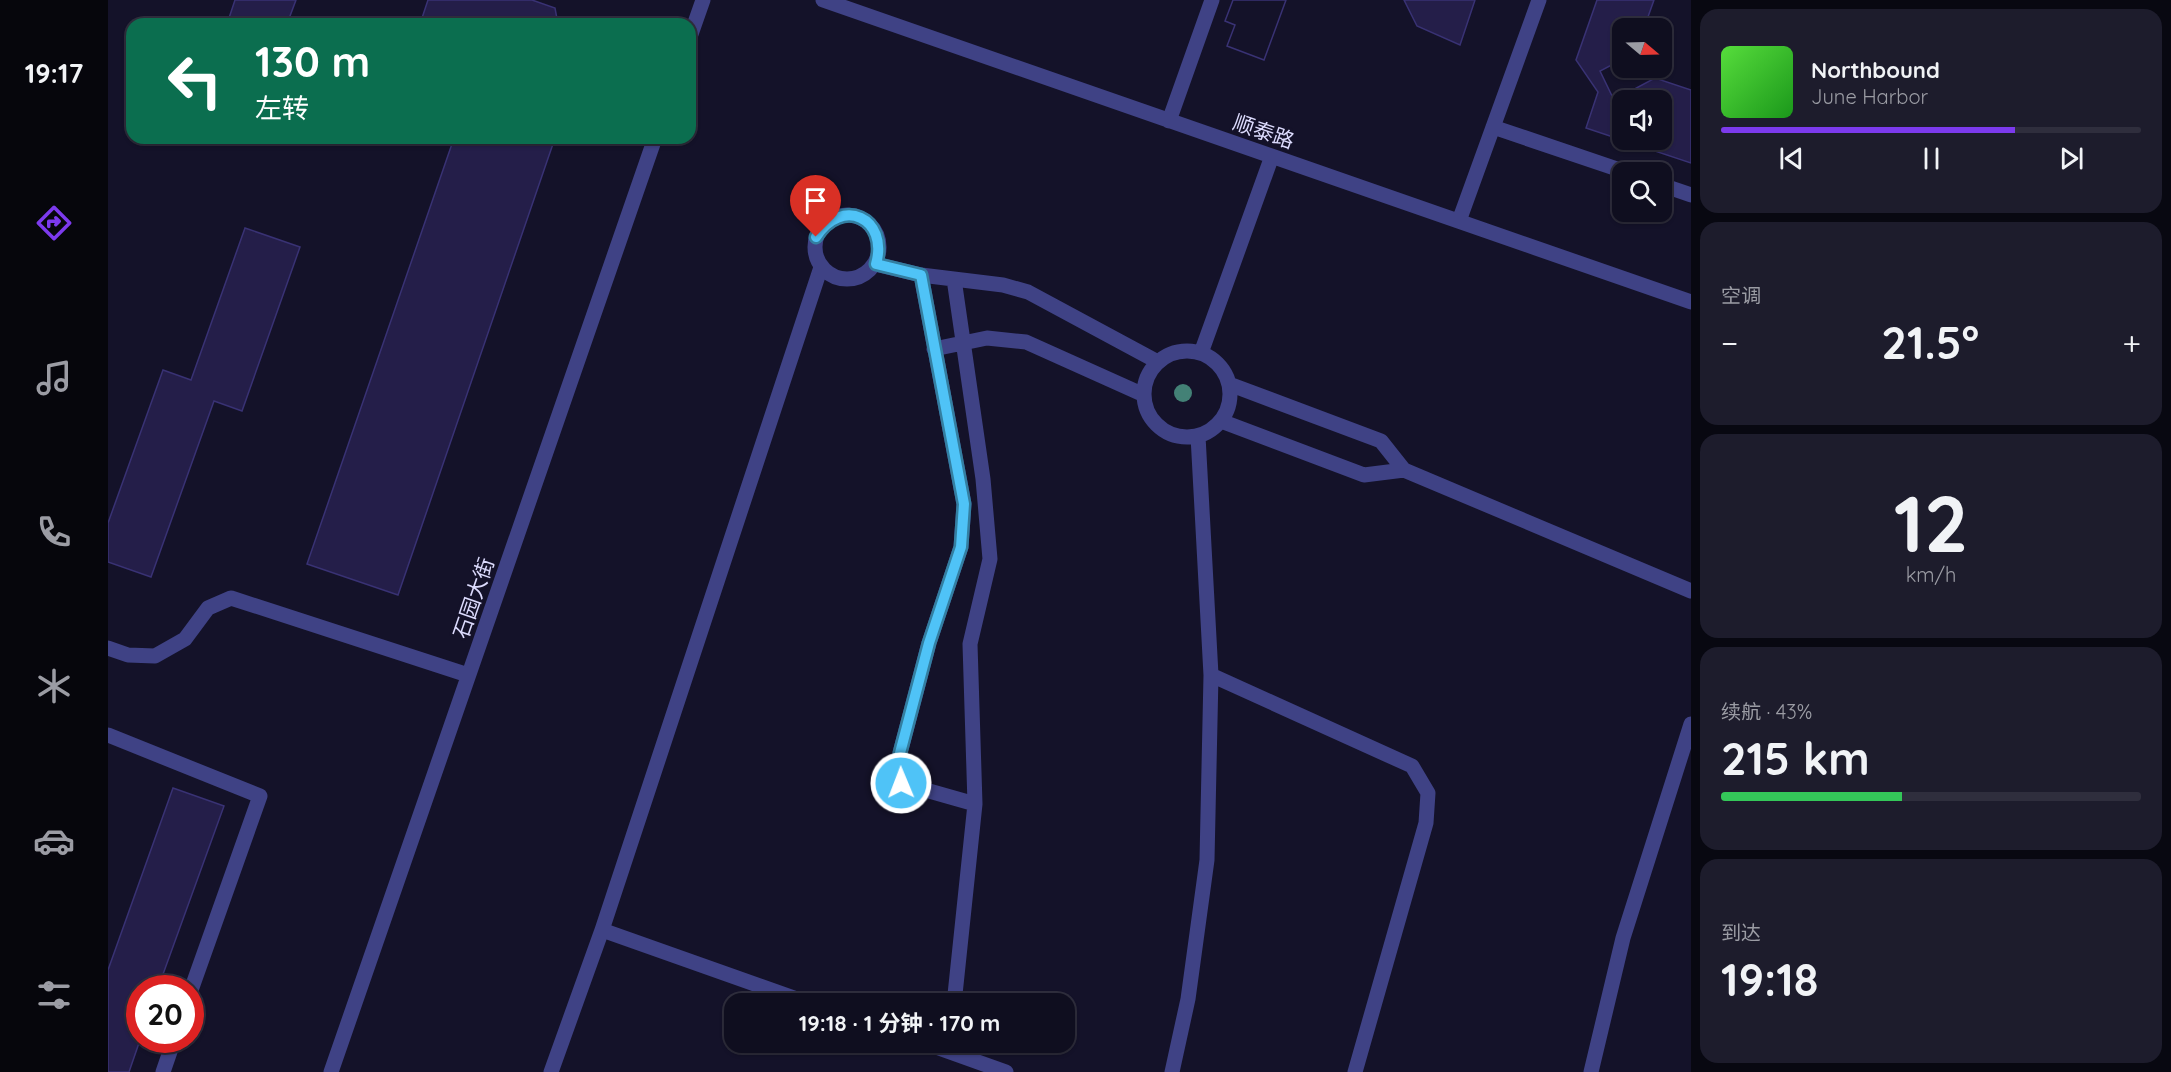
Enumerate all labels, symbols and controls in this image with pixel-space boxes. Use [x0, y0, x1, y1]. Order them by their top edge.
north arrow [1612, 18, 1672, 78]
map controls [1612, 18, 1672, 222]
text: 130 m [255, 35, 370, 88]
icon: left [156, 42, 234, 120]
text: 19:17 [25, 56, 83, 90]
text: Northbound [1811, 56, 1940, 84]
text: June Harbor [1811, 84, 1928, 109]
button: sound [1612, 90, 1672, 150]
text: 左转 [255, 91, 309, 125]
street label: 顺泰路 [1230, 108, 1298, 154]
icon: previous [1775, 142, 1808, 175]
icon: pause [1915, 142, 1948, 175]
icon: next [2055, 142, 2088, 175]
button: search [1612, 162, 1672, 222]
pin [790, 175, 841, 237]
icon: arrive [799, 184, 832, 217]
icon: directions [33, 202, 75, 244]
text: 空调 [1721, 283, 1761, 308]
text: 21.5° [1881, 314, 1979, 370]
text: − [1721, 322, 1738, 363]
text: + [2122, 322, 2141, 363]
icon: music [33, 357, 75, 399]
text: 12 [1894, 474, 1968, 572]
icon: phone [33, 511, 75, 553]
street label: 石园大街 [447, 554, 499, 642]
text: km/h [1906, 562, 1956, 587]
icon: climate [33, 665, 75, 707]
text: 续航 · 43% [1721, 699, 1812, 724]
text: 215 km [1721, 730, 1870, 786]
position arrow [869, 751, 933, 815]
icon: car [33, 820, 75, 862]
text: 到达 [1721, 920, 1761, 945]
text: 19:18 [1721, 951, 1819, 1007]
icon: filters [33, 974, 75, 1016]
speed limit sign: 20 [126, 975, 204, 1053]
text: 19:18 · 1 分钟 · 170 m [799, 1009, 1000, 1037]

